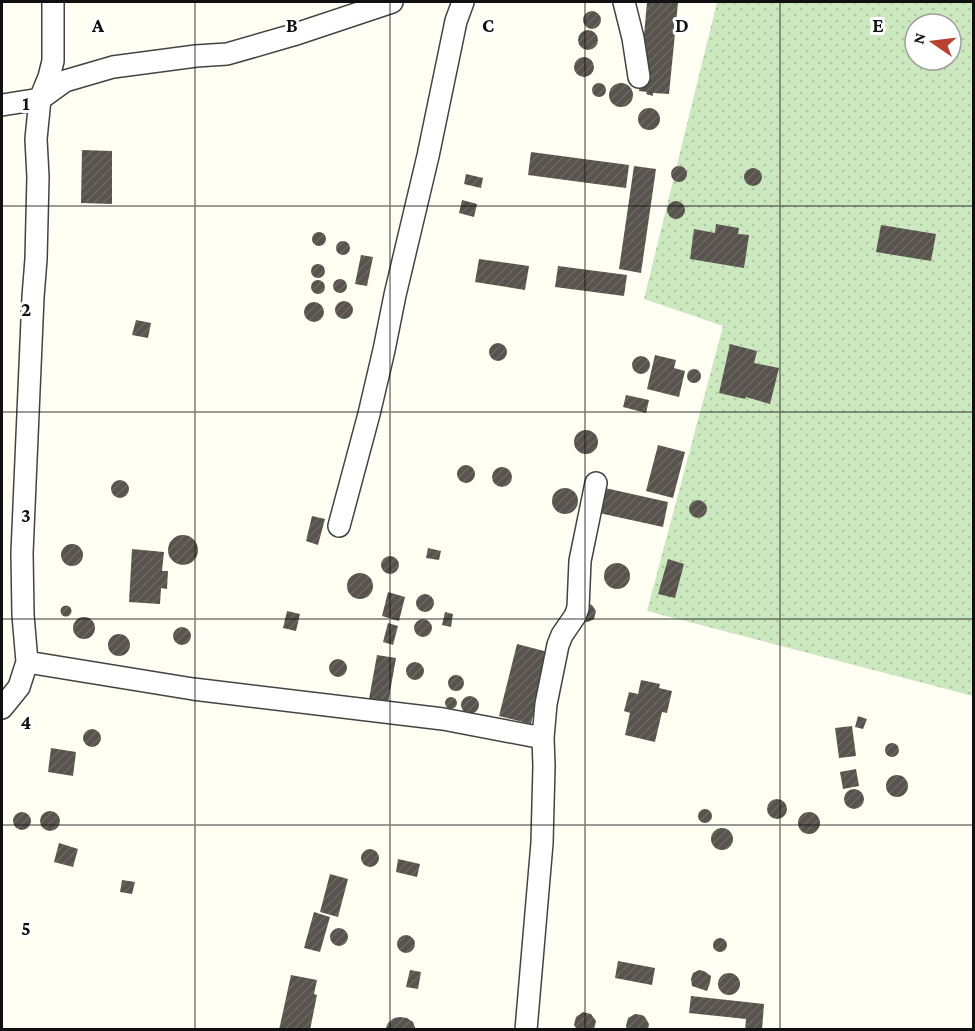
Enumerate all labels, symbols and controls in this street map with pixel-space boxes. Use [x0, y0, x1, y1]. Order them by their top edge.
north arrow [903, 12, 963, 72]
text: A [91, 14, 105, 36]
text: B [286, 14, 298, 36]
text: C [482, 14, 494, 36]
text: D [675, 14, 689, 36]
text: E [872, 14, 884, 36]
text: N [909, 31, 929, 46]
text: 1 [22, 92, 30, 114]
text: 2 [21, 298, 31, 320]
text: 3 [21, 504, 31, 526]
text: 4 [21, 711, 32, 733]
text: 5 [21, 917, 31, 939]

